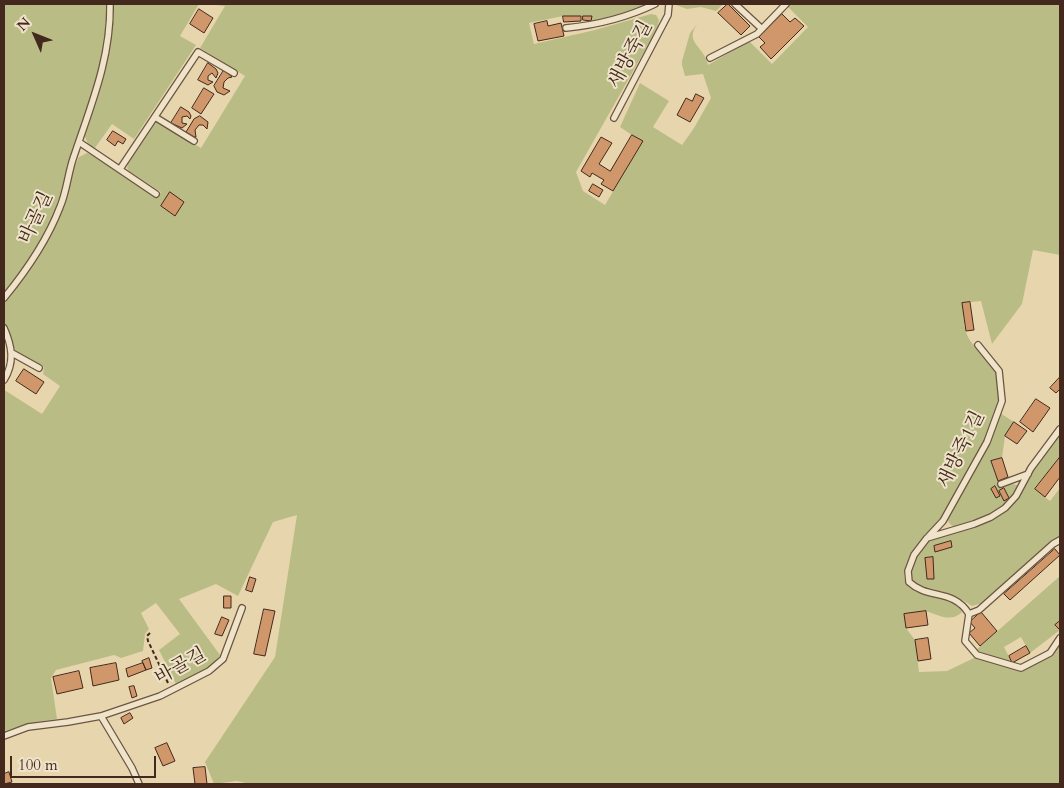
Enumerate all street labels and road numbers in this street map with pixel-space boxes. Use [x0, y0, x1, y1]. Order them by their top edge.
street label: 새방죽길 [604, 17, 658, 93]
street label: 바골길 [15, 188, 59, 248]
street label: 새방죽1길 [934, 408, 990, 492]
street label: 바골길 [151, 644, 211, 690]

